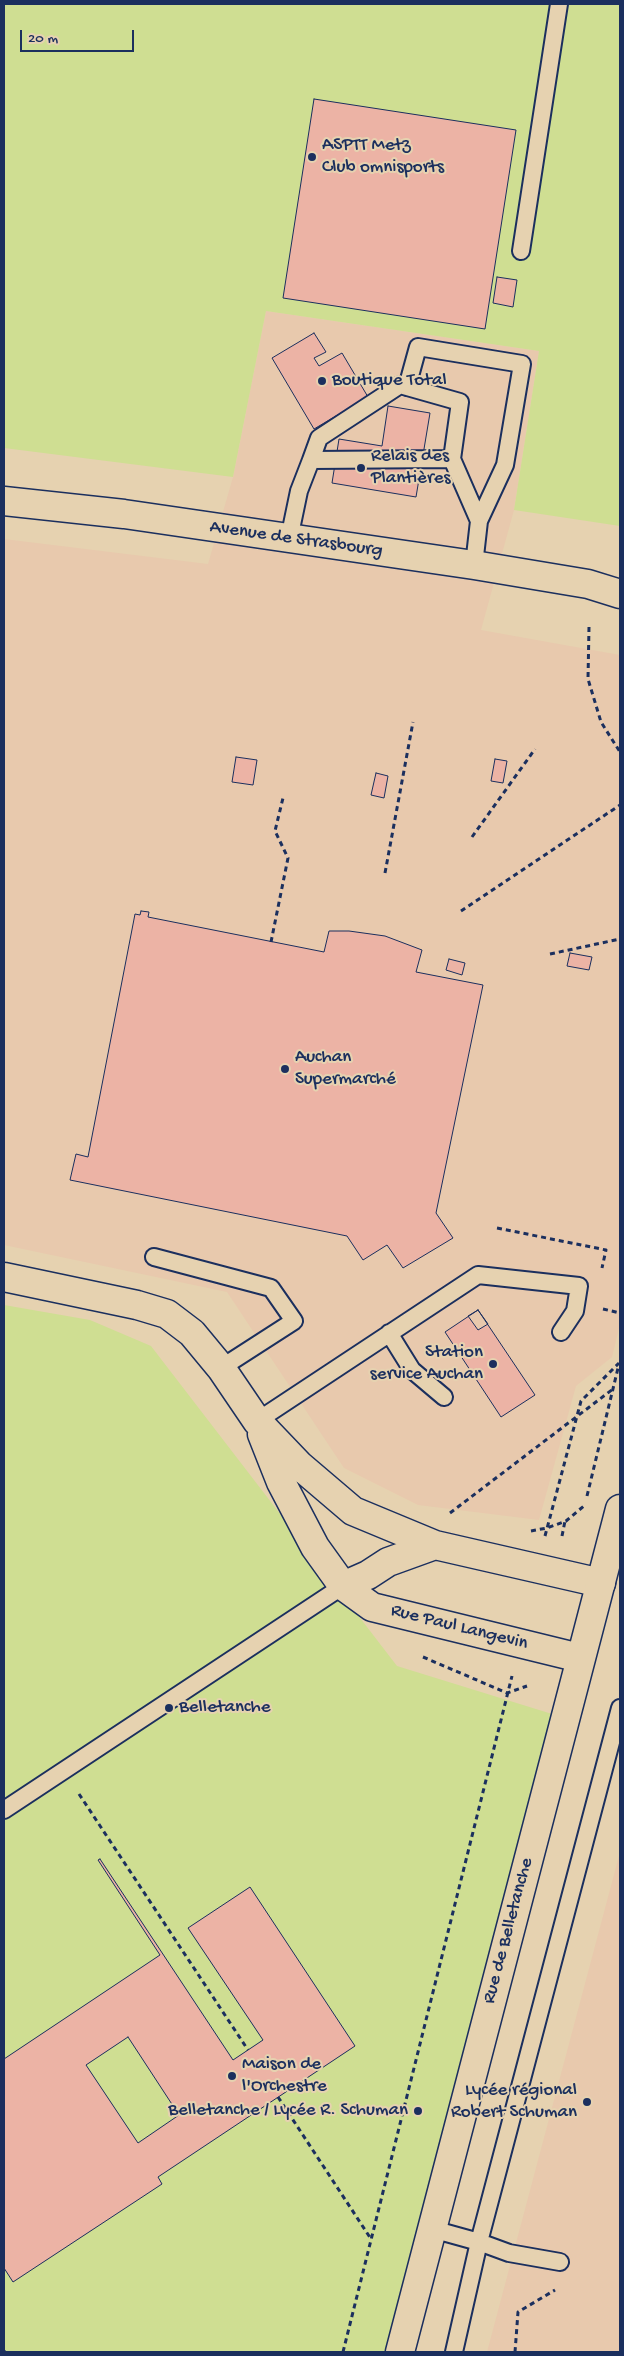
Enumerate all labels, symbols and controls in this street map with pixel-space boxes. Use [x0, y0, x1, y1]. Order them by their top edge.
scale bar [22, 20, 136, 52]
text: 20 m [28, 30, 58, 48]
place label: ASPTT Metz Club omnisports [322, 135, 444, 179]
marker: ASPTT Metz Club omnisports [306, 151, 318, 163]
place label: Boutique Total [332, 370, 447, 392]
marker: Boutique Total [316, 375, 328, 387]
place label: Relais des Plantières [371, 446, 450, 490]
marker: Relais des Plantières [355, 462, 367, 474]
street label: Avenue de Strasbourg [208, 517, 384, 563]
place label: Auchan Supermarché [295, 1047, 396, 1091]
marker: Auchan Supermarché [279, 1063, 291, 1075]
place label: Station service Auchan [370, 1342, 483, 1386]
marker: Station service Auchan [487, 1358, 499, 1370]
street label: Rue Paul Langevin [388, 1600, 530, 1656]
place label: Belletanche [179, 1697, 270, 1719]
marker: Belletanche [163, 1702, 175, 1714]
street label: Rue de Belletanche [479, 1856, 539, 2006]
place label: Maison de l'Orchestre [242, 2054, 327, 2098]
marker: Maison de l'Orchestre [226, 2070, 238, 2082]
place label: Lycée régional Robert Schuman [451, 2080, 577, 2124]
marker: Lycée régional Robert Schuman [581, 2096, 593, 2108]
place label: Belletanche / Lycée R. Schuman [168, 2100, 408, 2122]
marker: Belletanche / Lycée R. Schuman [412, 2105, 424, 2117]

